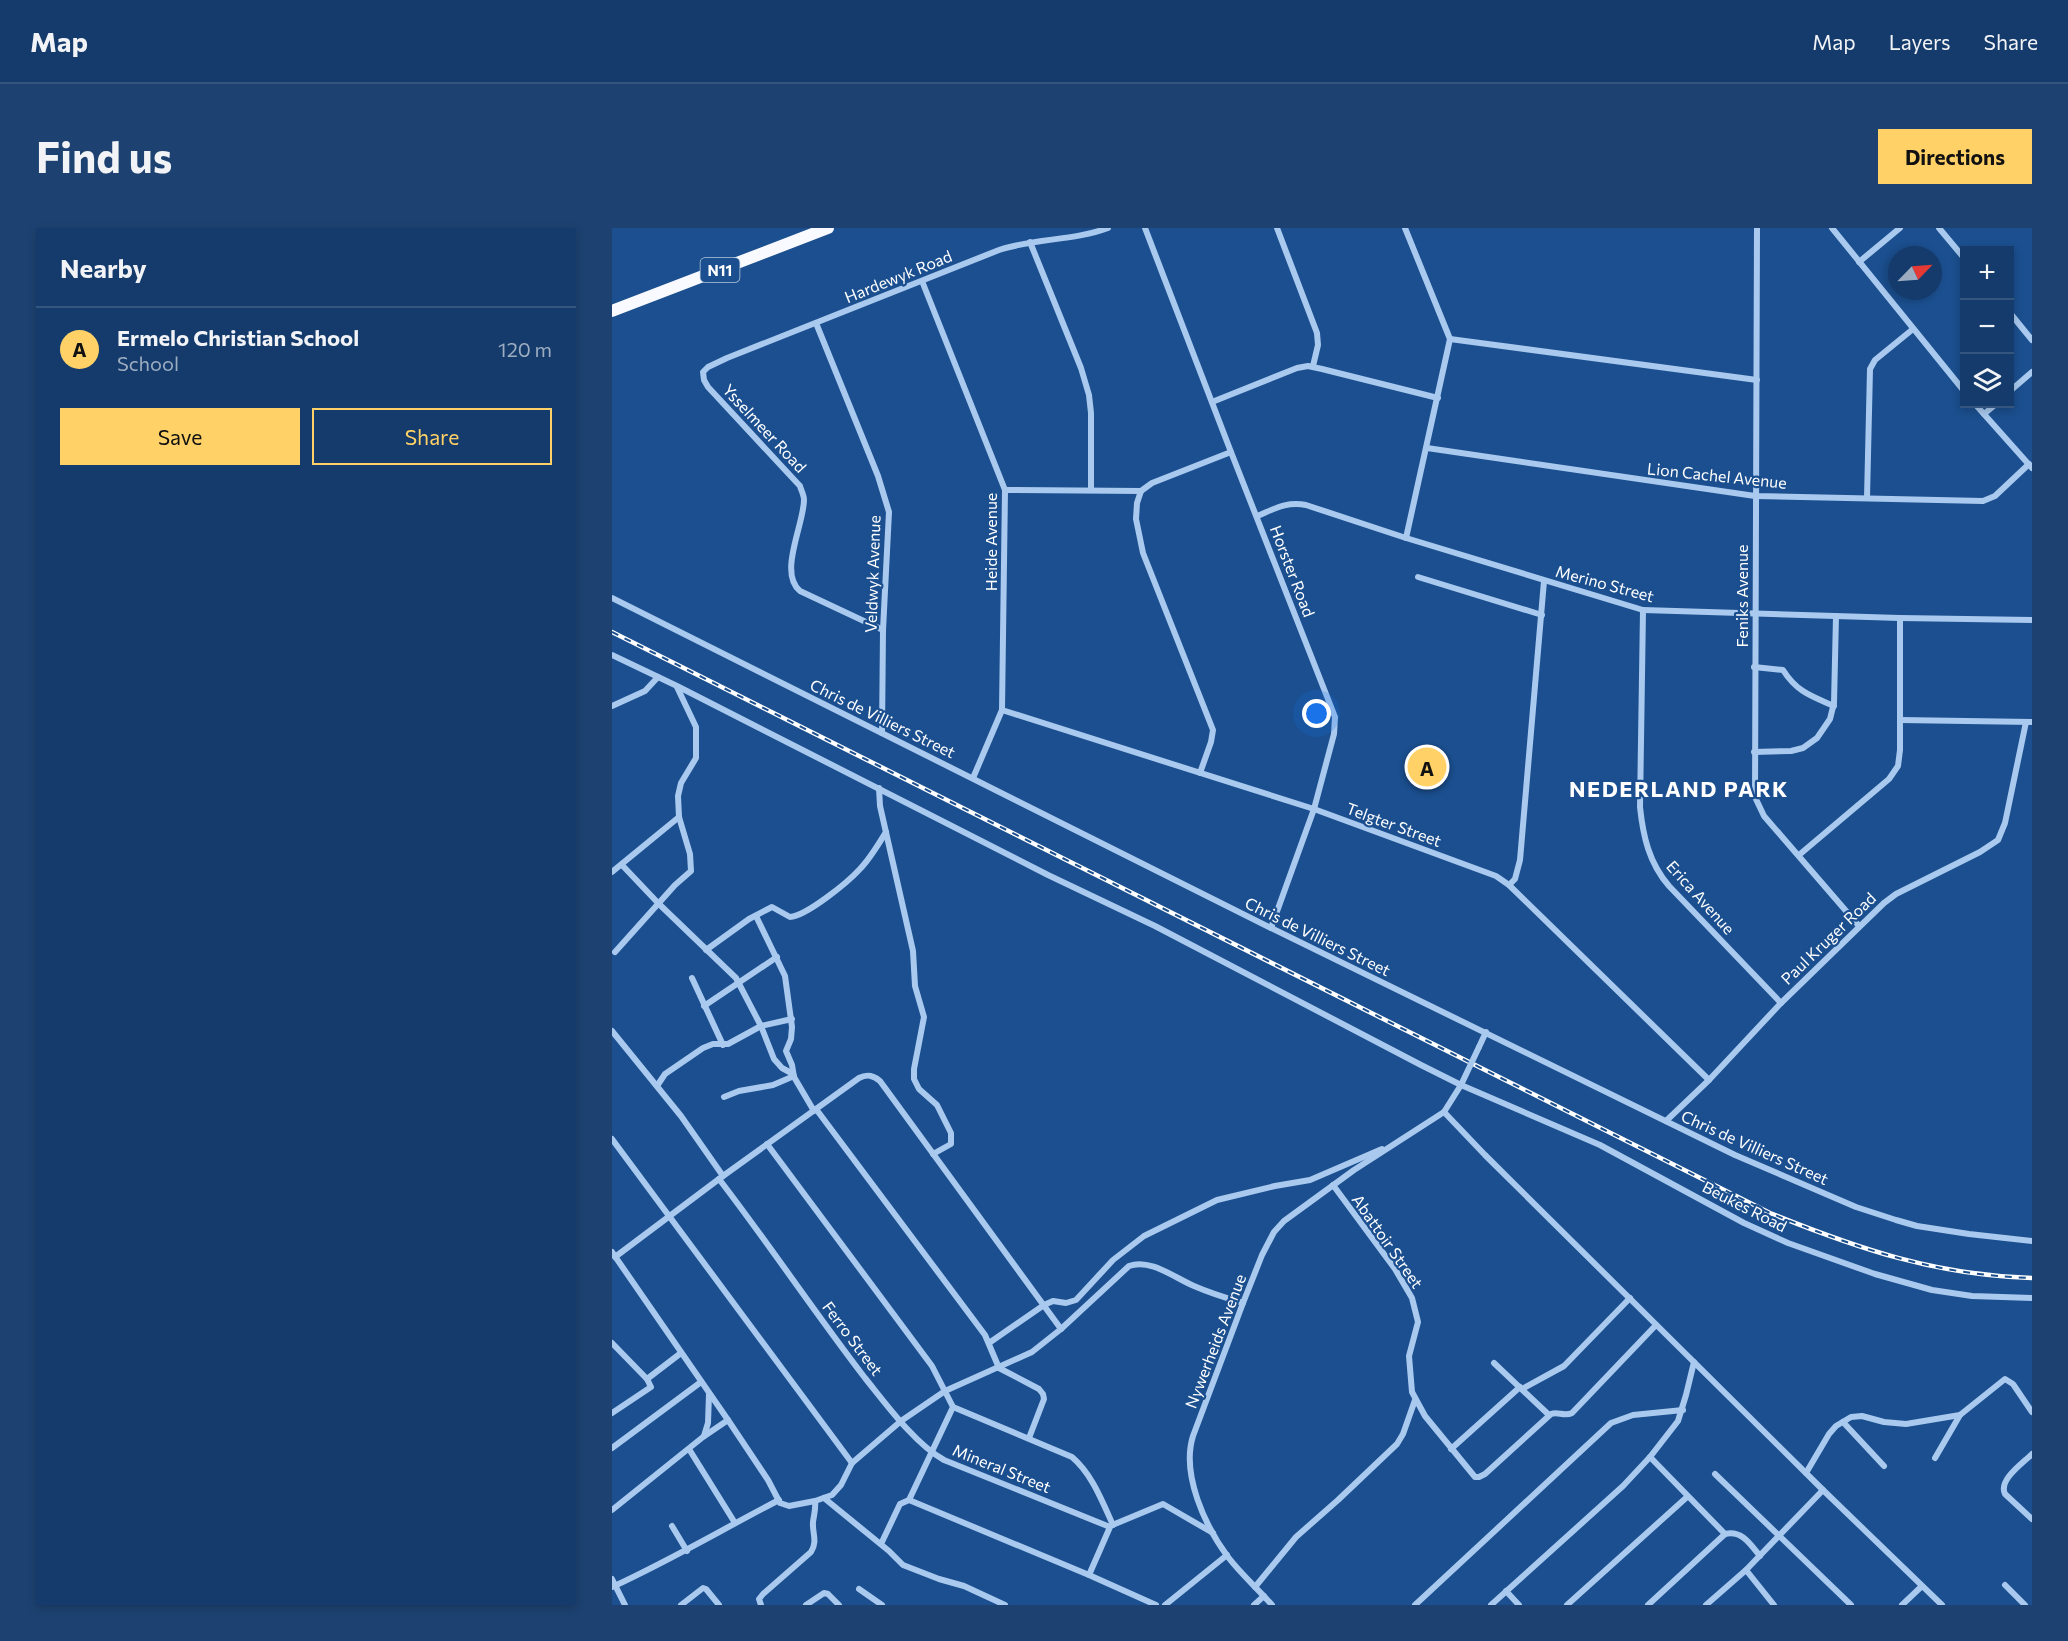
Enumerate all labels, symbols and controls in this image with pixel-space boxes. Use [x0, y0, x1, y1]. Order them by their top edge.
text: Map [30, 24, 88, 58]
text: Map [1812, 29, 1856, 54]
text: Layers [1889, 29, 1951, 54]
text: Share [1984, 29, 2038, 54]
button: Directions [1878, 129, 2032, 184]
text: Find us [36, 130, 172, 182]
street label: Hardewyk Road [842, 246, 954, 306]
north arrow [1888, 246, 1942, 300]
map controls [1960, 246, 2014, 408]
button: + [1960, 246, 2014, 300]
text: Nearby [60, 252, 147, 283]
road number: N11 [700, 258, 740, 282]
button: − [1960, 300, 2014, 354]
text: Ermelo Christian School [117, 324, 359, 351]
text: A [72, 337, 87, 361]
text: 120 m [498, 337, 552, 361]
text: School [117, 351, 179, 375]
button: layers [1960, 354, 2014, 408]
street label: Ysselmeer Road [719, 380, 811, 476]
button: Save [60, 408, 300, 465]
button: Share [312, 408, 552, 465]
street label: Lion Cachel Avenue [1646, 458, 1788, 492]
street label: Heide Avenue [981, 493, 1000, 591]
street label: Veldwyk Avenue [860, 515, 884, 633]
street label: Horster Road [1267, 522, 1319, 620]
street label: Feniks Avenue [1732, 545, 1751, 647]
street label: Merino Street [1554, 561, 1657, 605]
street label: Chris de Villiers Street [807, 675, 959, 762]
your location [1302, 699, 1331, 728]
pin: A [1408, 744, 1446, 790]
district label: NEDERLAND PARK [1569, 775, 1789, 802]
street label: Telgter Street [1344, 798, 1445, 850]
street label: Erica Avenue [1663, 856, 1739, 938]
street label: Paul Kruger Road [1777, 888, 1879, 988]
street label: Chris de Villiers Street [1242, 893, 1394, 980]
street label: Chris de Villiers Street [1678, 1106, 1832, 1188]
street label: Beukes Road [1700, 1177, 1790, 1235]
street label: Abattoir Street [1349, 1190, 1428, 1292]
street label: Nywerheids Avenue [1181, 1271, 1249, 1411]
street label: Ferro Street [819, 1297, 887, 1379]
street label: Mineral Street [950, 1440, 1054, 1496]

